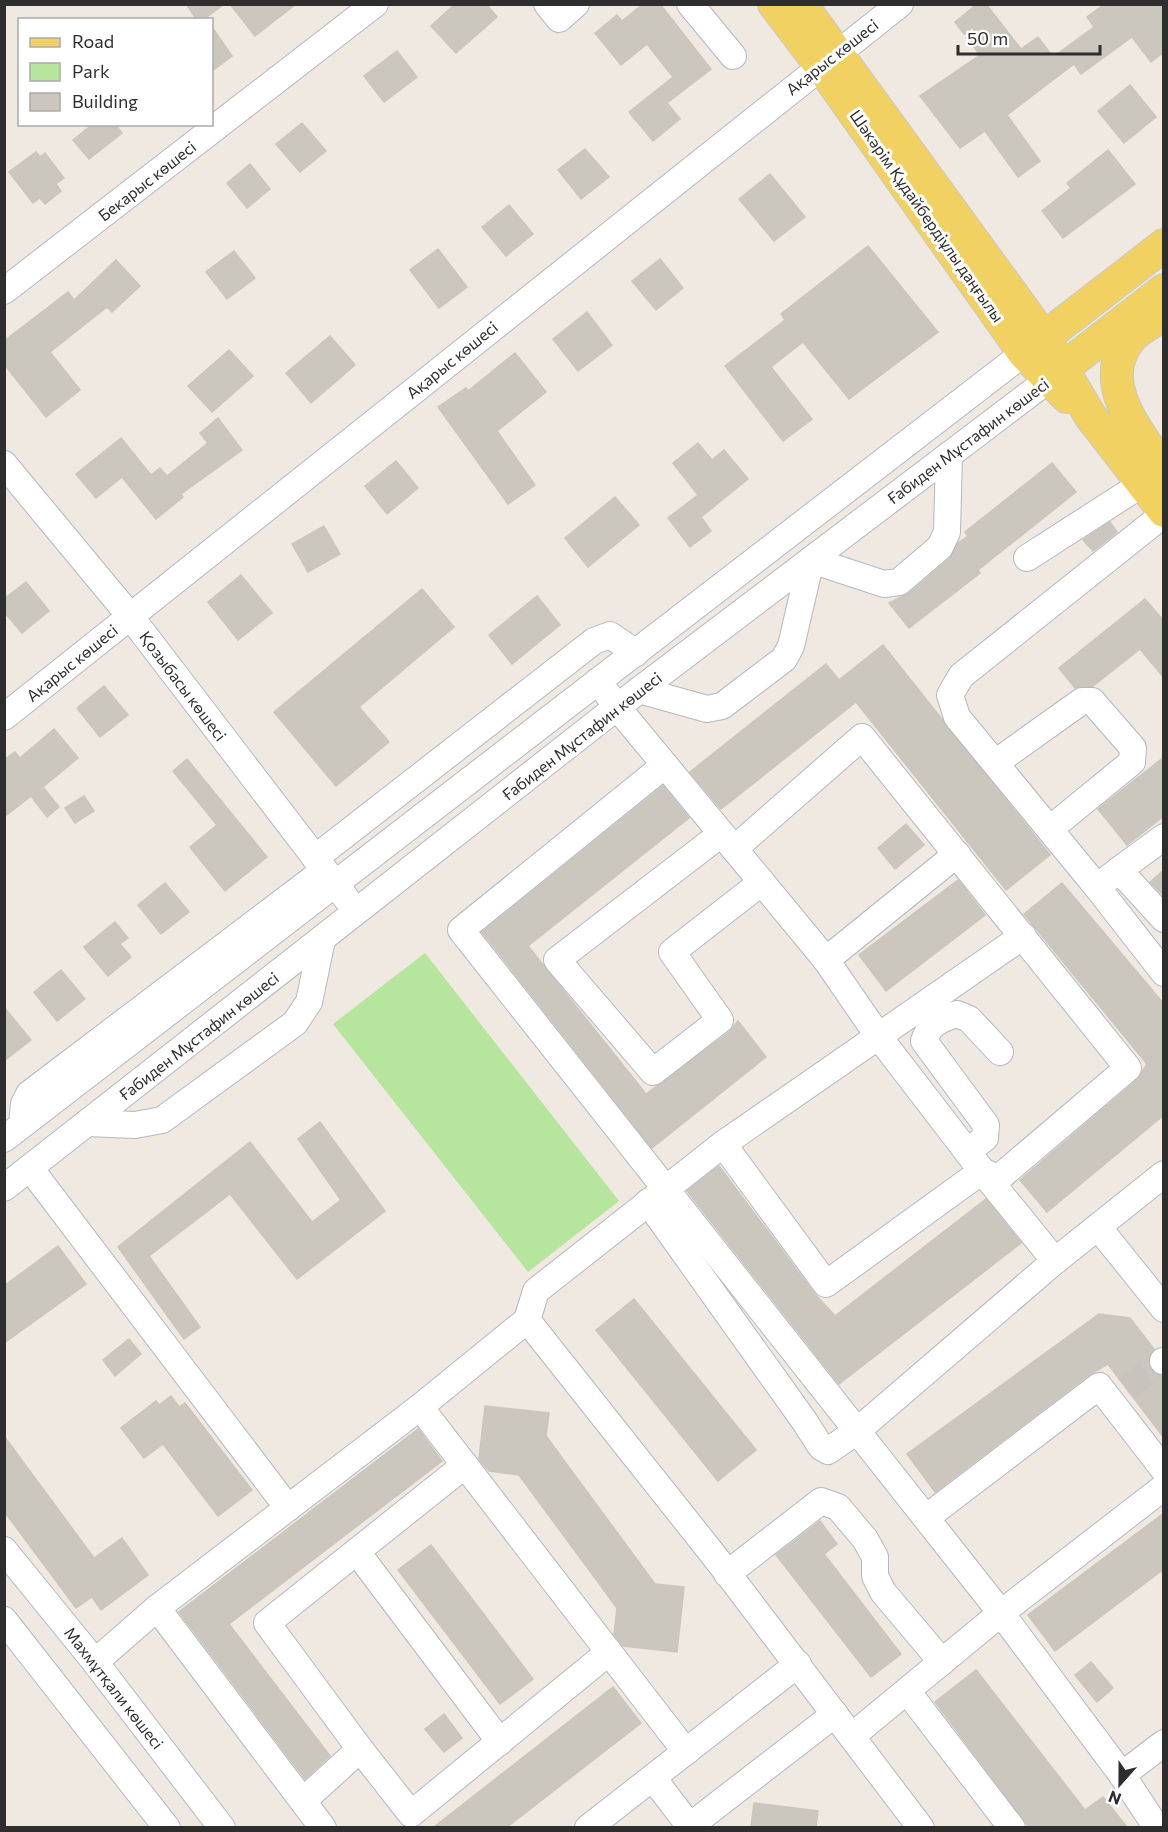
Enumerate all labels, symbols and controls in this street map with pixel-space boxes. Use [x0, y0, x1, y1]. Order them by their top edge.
street label: Ақарыс көшесі [782, 15, 882, 99]
legend [18, 18, 213, 126]
scale bar [958, 18, 1100, 56]
text: 50 m [967, 27, 1008, 49]
text: Road [72, 30, 114, 52]
text: Park [72, 60, 110, 82]
text: Building [72, 90, 138, 112]
street label: Шәкәрім Құдайбердіұлы даңғылы [847, 106, 1008, 326]
street label: Бекарыс көшесі [94, 137, 199, 225]
street label: Ақарыс көшесі [402, 317, 501, 402]
street label: Ғабиден Мұстафин көшесі [883, 374, 1052, 507]
street label: Ақарыс көшесі [22, 620, 121, 705]
street label: Қозыбасы көшесі [136, 627, 231, 744]
street label: Ғабиден Мұстафин көшесі [498, 668, 665, 804]
street label: Ғабиден Мұстафин көшесі [115, 968, 282, 1104]
street label: Махмұтқали көшесі [61, 1623, 168, 1752]
north arrow [1090, 1754, 1150, 1814]
text: N [1105, 1787, 1123, 1809]

